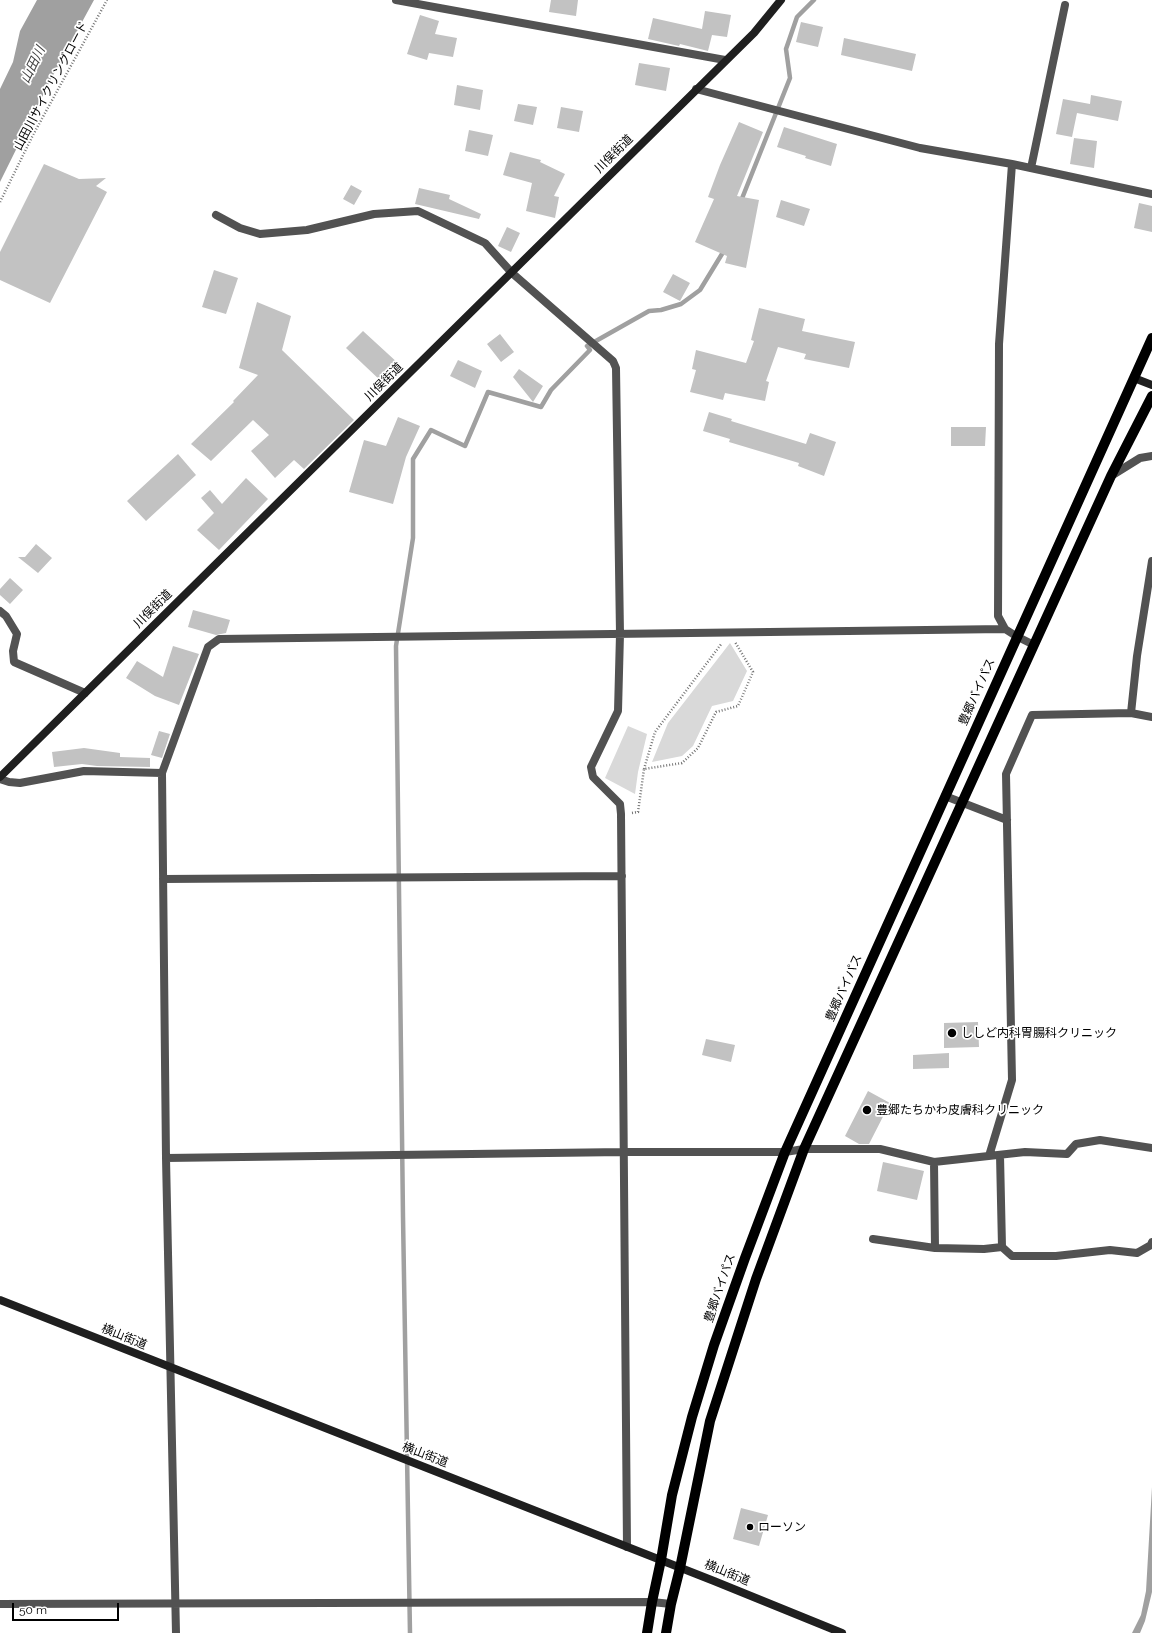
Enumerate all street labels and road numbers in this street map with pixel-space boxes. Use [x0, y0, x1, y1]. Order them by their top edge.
street label: 山田川サイクリングロード [11, 19, 91, 153]
street label: 川俣街道 [592, 132, 636, 176]
street label: 川俣街道 [362, 360, 406, 404]
street label: 川俣街道 [131, 587, 175, 631]
street label: 豊郷バイパス [956, 656, 998, 728]
street label: 豊郷バイパス [823, 952, 865, 1024]
street label: 豊郷バイパス [701, 1252, 739, 1324]
street label: 横山街道 [99, 1321, 149, 1353]
street label: 横山街道 [400, 1440, 450, 1470]
street label: 横山街道 [702, 1557, 752, 1589]

